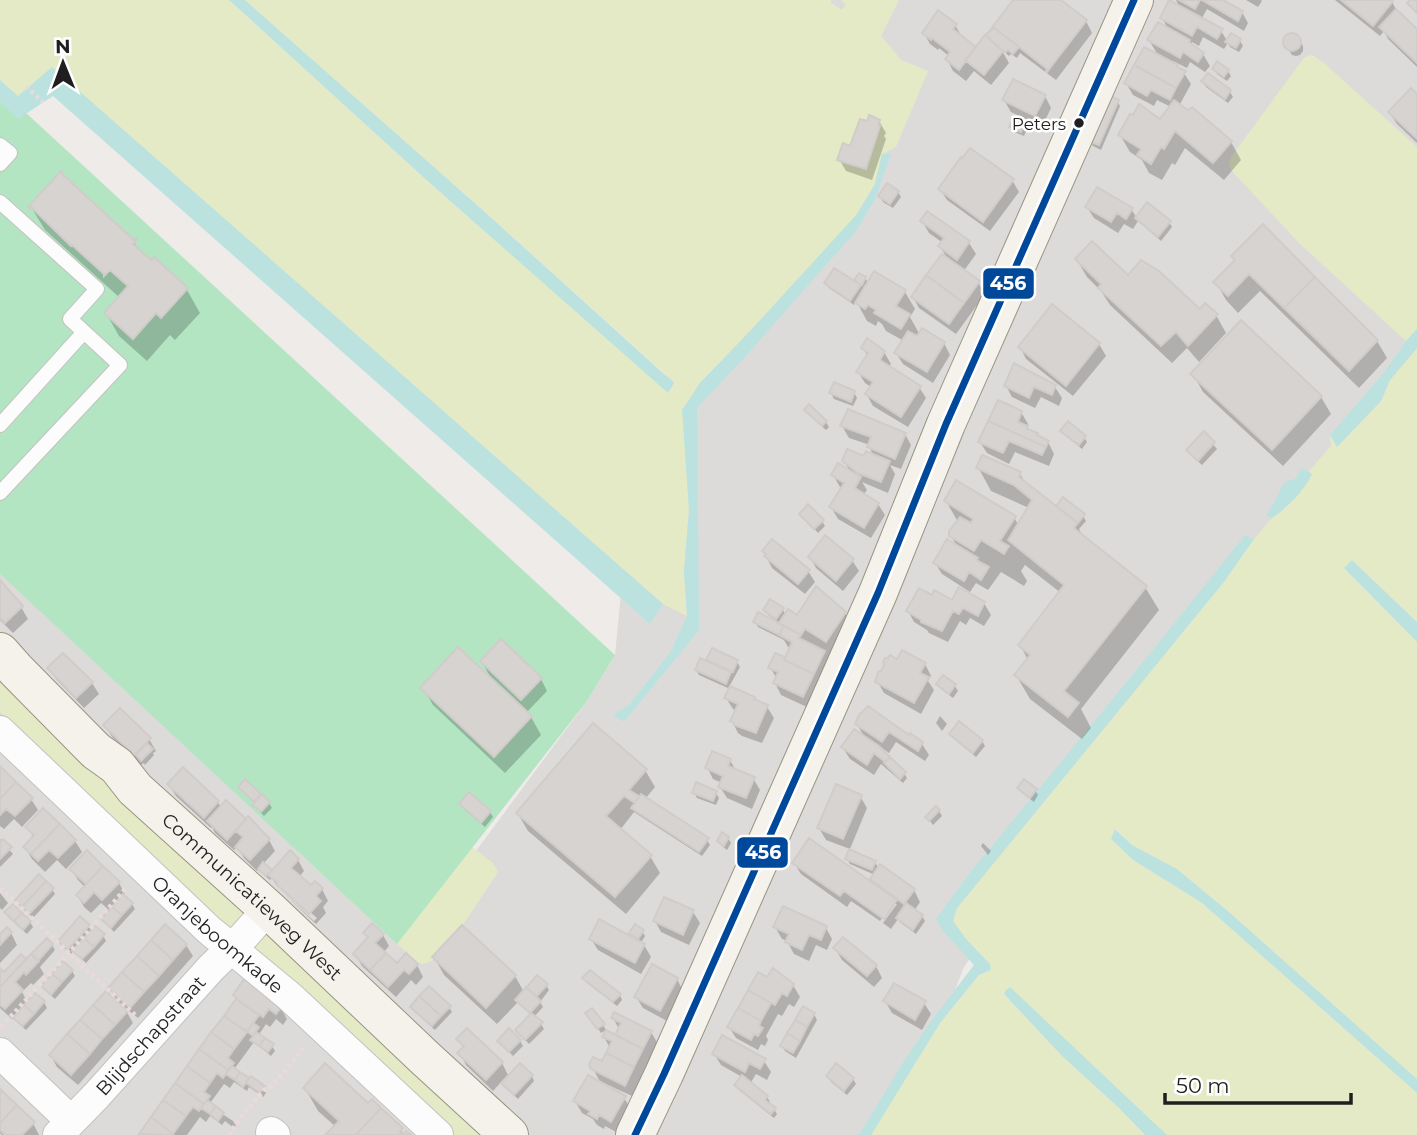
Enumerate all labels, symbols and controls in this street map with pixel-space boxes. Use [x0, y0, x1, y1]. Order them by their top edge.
north arrow [28, 28, 98, 98]
text: N [55, 35, 71, 58]
place label: Peters [1012, 114, 1066, 134]
marker: Peters [1072, 116, 1086, 130]
line badge: 456 [982, 267, 1035, 300]
text: 456 [990, 272, 1026, 295]
street label: Communicatieweg West [157, 808, 347, 986]
line badge: 456 [736, 836, 789, 869]
text: 456 [745, 841, 781, 864]
street label: Oranjeboomkade [147, 871, 288, 998]
street label: Blijdschapstraat [91, 971, 211, 1100]
scale bar [1165, 1062, 1350, 1106]
text: 50 m [1176, 1073, 1230, 1098]

